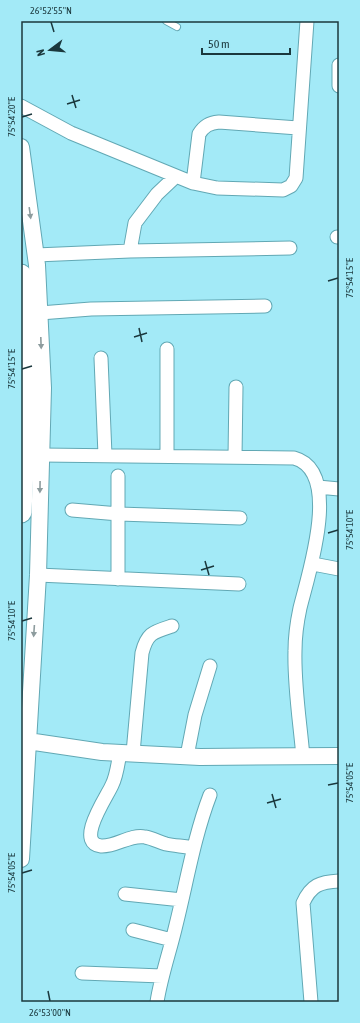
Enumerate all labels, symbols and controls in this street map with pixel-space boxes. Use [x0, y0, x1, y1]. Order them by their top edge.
text: 26°52'55"N [30, 5, 72, 16]
north arrow [30, 30, 70, 70]
scale bar [202, 30, 290, 56]
text: 50 m [208, 37, 230, 51]
text: N [34, 48, 47, 58]
text: 75°54'20"E [6, 96, 17, 137]
one-way arrow [27, 207, 33, 219]
text: 75°54'15"E [344, 257, 355, 298]
one-way arrow [37, 337, 44, 349]
text: 75°54'15"E [6, 348, 17, 389]
one-way arrow [37, 481, 44, 493]
text: 75°54'10"E [344, 509, 355, 550]
text: 75°54'10"E [6, 600, 17, 641]
one-way arrow [31, 625, 38, 637]
text: 75°54'05"E [344, 762, 355, 803]
text: 75°54'05"E [6, 852, 17, 893]
text: 26°53'00"N [29, 1007, 71, 1018]

